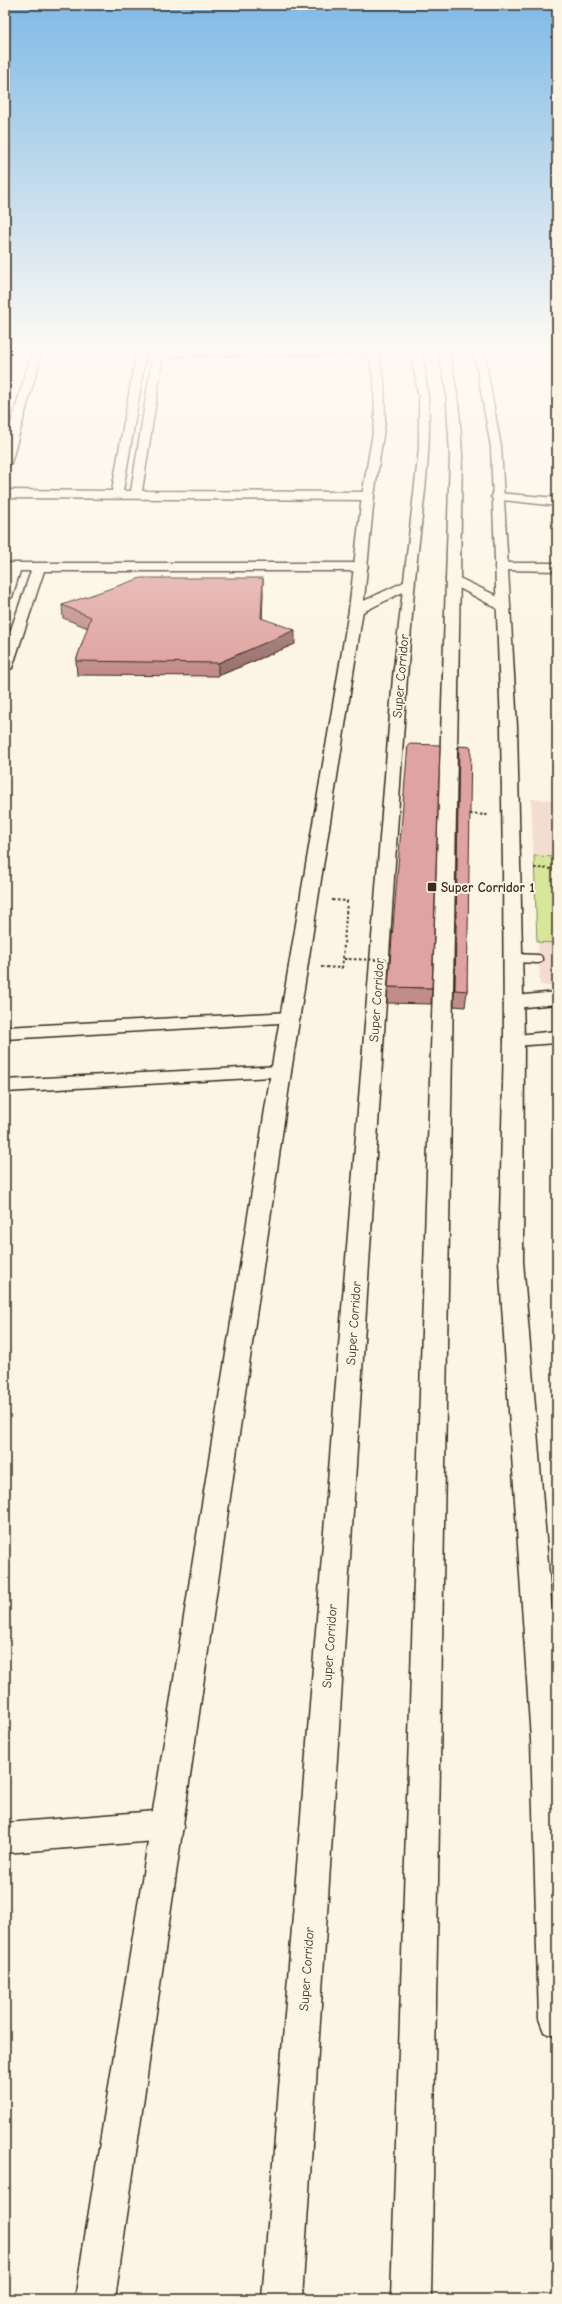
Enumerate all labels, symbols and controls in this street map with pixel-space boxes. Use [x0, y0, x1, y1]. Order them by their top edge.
street label: Super Corridor [389, 633, 412, 718]
place label: Super Corridor 1 [441, 880, 535, 895]
marker: Super Corridor 1 [426, 881, 438, 893]
street label: Super Corridor [366, 957, 387, 1042]
street label: Super Corridor [343, 1280, 364, 1365]
street label: Super Corridor [319, 1603, 340, 1688]
street label: Super Corridor [296, 1926, 317, 2011]

